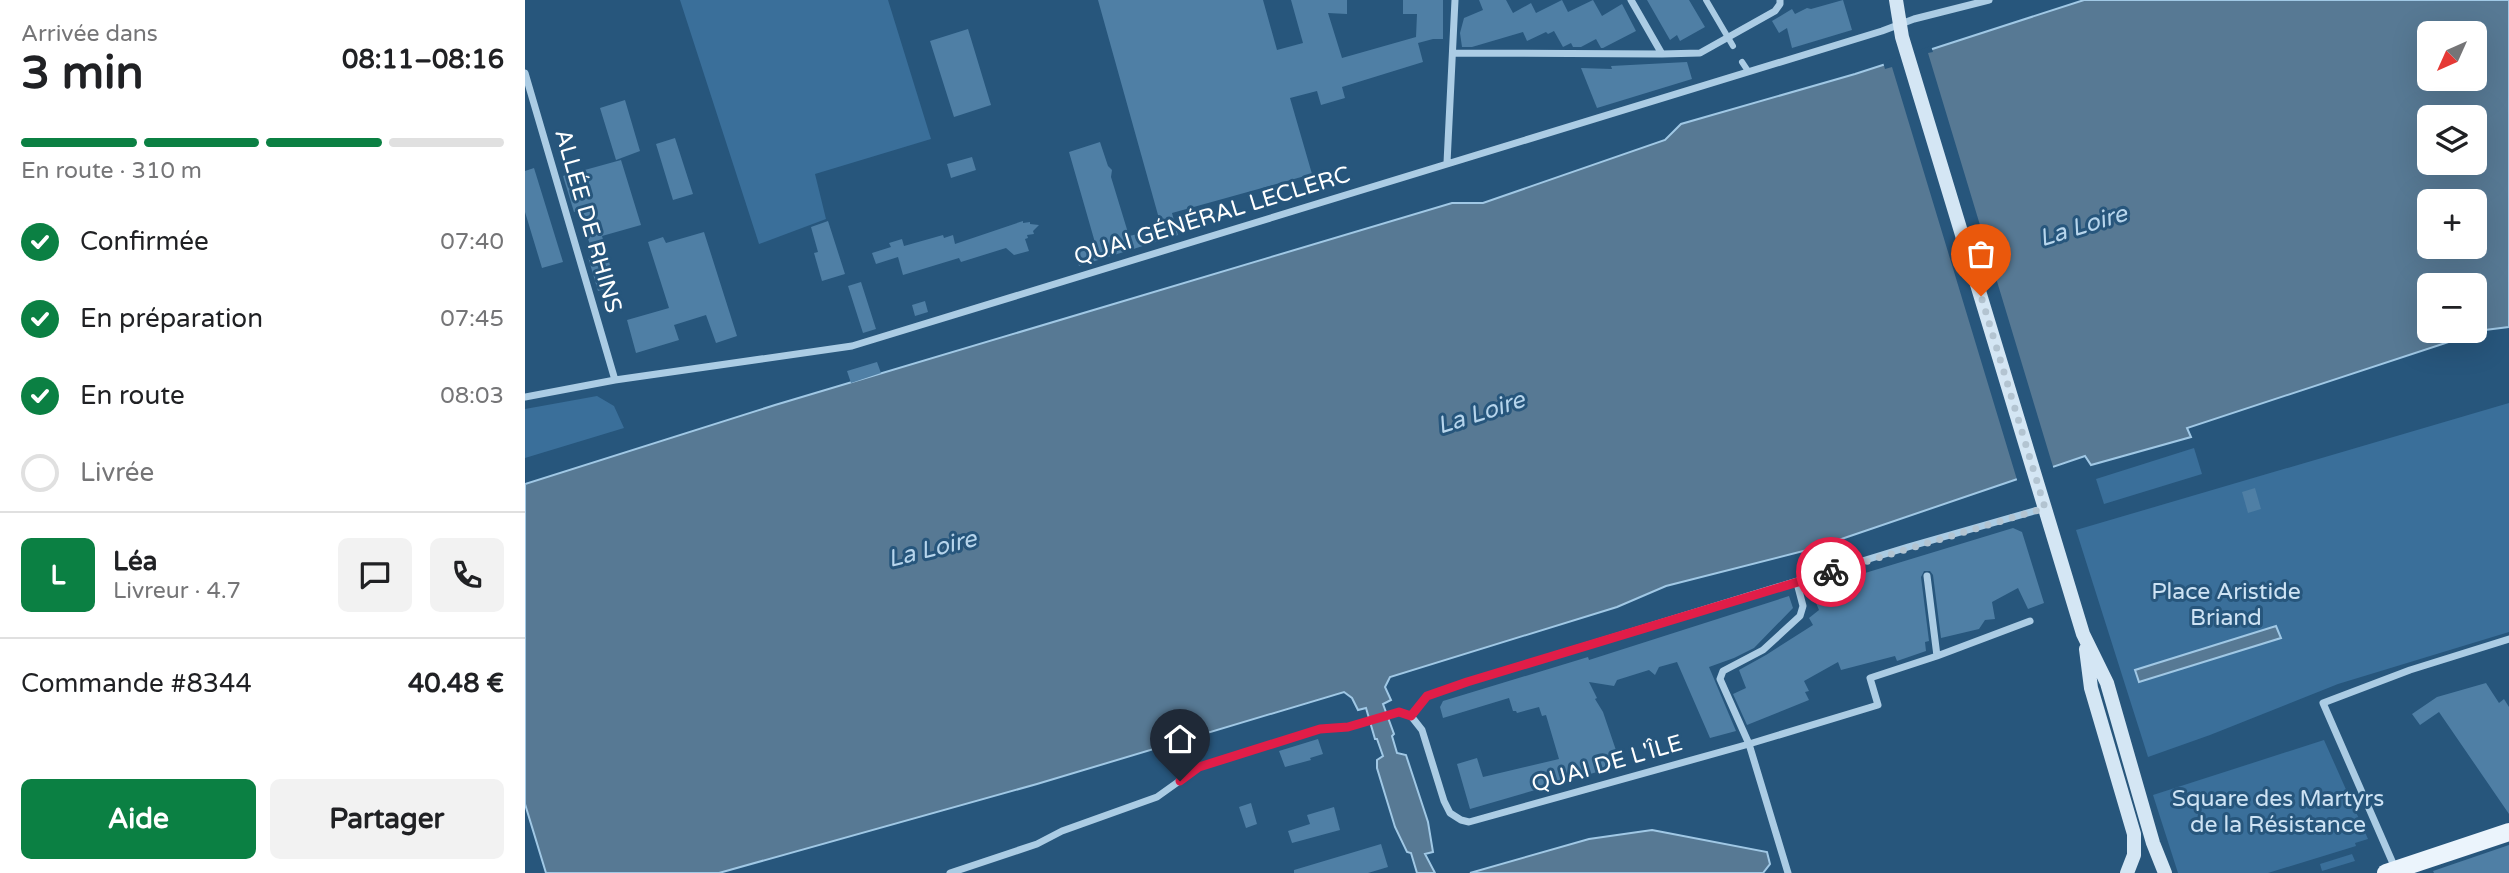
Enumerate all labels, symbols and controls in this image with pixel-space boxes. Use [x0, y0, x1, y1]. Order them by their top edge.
text: Arrivée dans [21, 20, 158, 48]
north arrow [2417, 21, 2487, 91]
map controls [2417, 21, 2487, 343]
text: 08:11–08:16 [342, 44, 504, 75]
text: 3 min [21, 46, 144, 101]
button: layers [2417, 105, 2487, 175]
street label: ALLÉE DE RHINS [548, 126, 628, 316]
text: En route · 310 m [21, 157, 202, 185]
street label: QUAI GÉNÉRAL LECLERC [1070, 161, 1354, 271]
button: + [2417, 189, 2487, 259]
water label: La Loire [2036, 199, 2132, 253]
icon: check [21, 223, 59, 261]
pin [1951, 224, 2011, 296]
text: Confirmée [80, 226, 209, 257]
text: 07:40 [440, 228, 504, 256]
icon: bag [1962, 235, 2000, 273]
button: − [2417, 273, 2487, 343]
icon: check [21, 300, 59, 338]
text: En préparation [80, 303, 263, 334]
text: 07:45 [440, 305, 504, 333]
icon: check [21, 377, 59, 415]
text: En route [80, 380, 185, 411]
text: 08:03 [440, 382, 504, 410]
water label: La Loire [1434, 385, 1530, 441]
text: Livrée [80, 457, 154, 488]
water label: La Loire [885, 524, 981, 574]
courier [1796, 537, 1866, 607]
button: chat [338, 538, 412, 612]
button: phone [430, 538, 504, 612]
text: Léa [113, 546, 157, 577]
icon: bike [1812, 553, 1850, 591]
text: L [51, 560, 65, 591]
text: Livreur · 4.7 [113, 577, 241, 605]
park label: Place Aristide Briand [2151, 578, 2301, 632]
text: Commande #8344 [21, 668, 252, 699]
text: 40.48 € [408, 668, 504, 699]
pin [1150, 709, 1210, 781]
icon: home [1161, 720, 1199, 758]
street label: QUAI DE L'ÎLE [1528, 729, 1686, 799]
button: Aide [21, 779, 256, 859]
button: Partager [270, 779, 504, 859]
park label: Square des Martyrs de la Résistance [2172, 785, 2384, 839]

